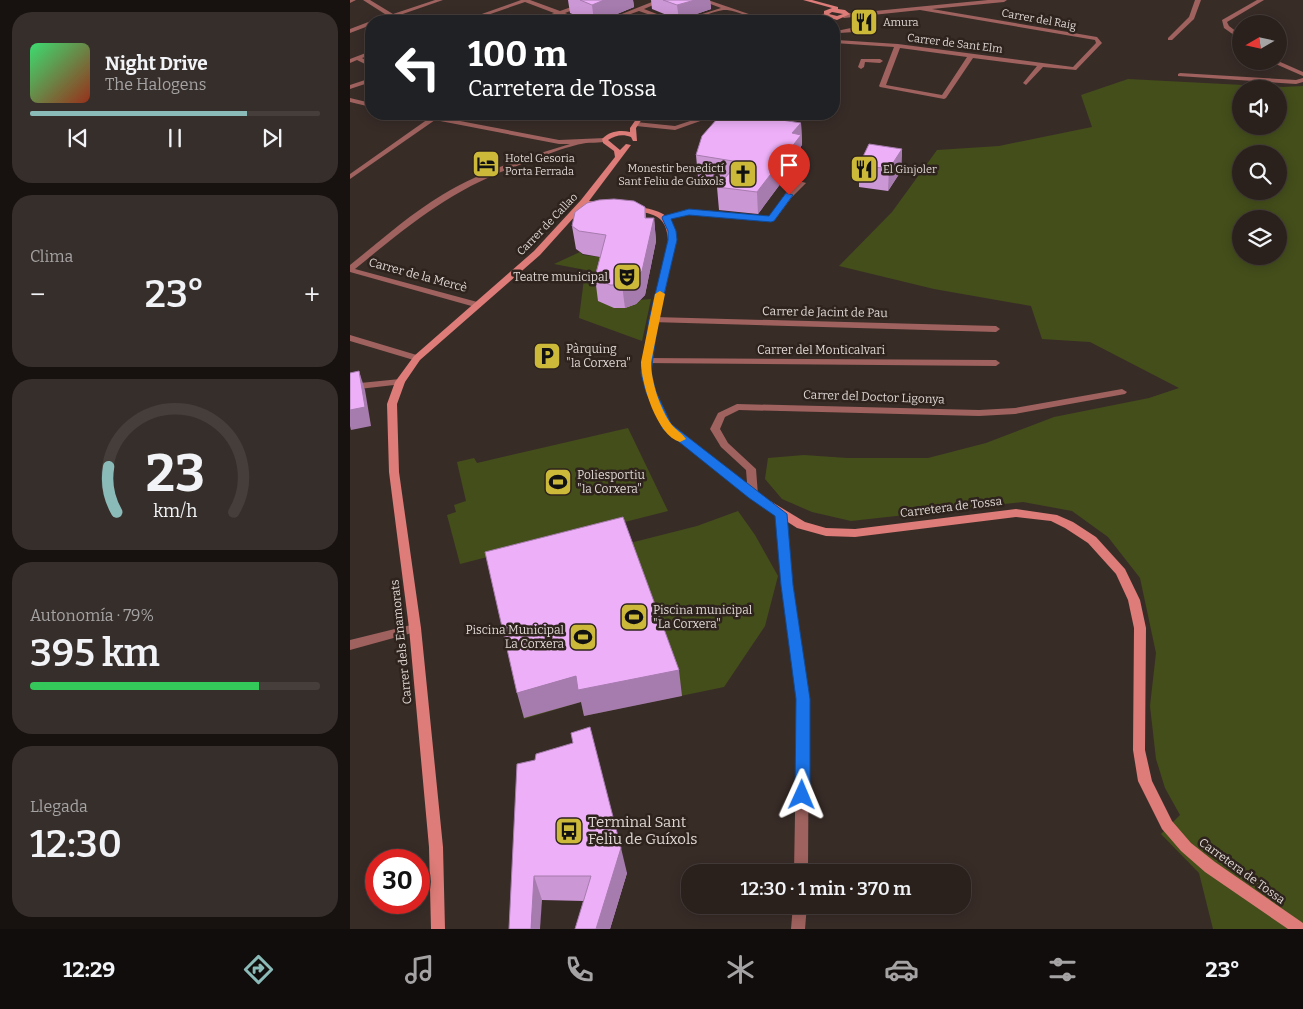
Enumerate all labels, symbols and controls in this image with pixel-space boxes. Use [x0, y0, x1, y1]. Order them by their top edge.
restaurant icon: Amura [849, 7, 879, 37]
street label: Carrer del Raig [1001, 7, 1077, 32]
north arrow [1232, 15, 1288, 70]
map controls [1232, 15, 1287, 265]
place label: Amura [883, 16, 918, 29]
street label: Carrer de Sant Elm [906, 31, 1004, 56]
text: 100 m [468, 33, 567, 75]
icon: left [385, 35, 450, 100]
text: Night Drive [105, 52, 208, 75]
text: The Halogens [105, 75, 206, 94]
text: Carretera de Tossa [468, 75, 657, 102]
button: sound [1232, 80, 1287, 135]
icon: previous [64, 124, 92, 152]
icon: pause [161, 124, 189, 152]
icon: next [258, 124, 286, 152]
pin [768, 144, 810, 195]
button: search [1232, 145, 1287, 200]
hotel icon: Hotel Gesoria Porta Ferrada [471, 149, 501, 179]
icon: arrive [775, 151, 803, 179]
place label: Hotel Gesoria Porta Ferrada [505, 152, 575, 178]
restaurant icon: El Ginjoler [849, 154, 879, 184]
church icon: Monestir benedictí Sant Feliu de Guíxols [728, 159, 758, 189]
place label: Monestir benedictí Sant Feliu de Guíxols [618, 162, 725, 188]
place label: El Ginjoler [883, 163, 937, 176]
street label: Carrer de Callao [514, 191, 580, 258]
button: layers [1232, 210, 1287, 265]
text: Clima [30, 247, 73, 266]
street label: Carrer de la Mercè [367, 255, 469, 295]
theatre icon: Teatre municipal [612, 262, 642, 292]
place label: Teatre municipal [513, 270, 609, 284]
text: 23° [145, 271, 205, 317]
text: − [30, 278, 45, 311]
text: + [304, 278, 320, 311]
street label: Carrer de Jacint de Pau [762, 304, 889, 320]
parking icon: Pàrquing "la Corxera" [532, 341, 562, 371]
place label: Pàrquing "la Corxera" [566, 342, 631, 370]
street label: Carrer del Monticalvari [757, 343, 885, 357]
street label: Carrer del Doctor Ligonya [803, 388, 945, 406]
text: 23 [145, 442, 205, 505]
sports icon: Poliesportiu "la Corxera" [543, 467, 573, 497]
place label: Poliesportiu "la Corxera" [577, 468, 645, 496]
street label: Carretera de Tossa [899, 494, 1003, 520]
text: km/h [153, 500, 197, 522]
street label: Carrer dels Enamorats [387, 579, 414, 705]
sports icon: Piscina municipal "La Corxera" [619, 602, 649, 632]
place label: Piscina municipal "La Corxera" [653, 603, 753, 631]
text: Autonomía · 79% [30, 606, 154, 625]
sports icon: Piscina Municipal La Corxera [568, 622, 598, 652]
place label: Piscina Municipal La Corxera [465, 623, 565, 651]
text: 395 km [30, 630, 160, 676]
position arrow [775, 768, 827, 820]
text: Llegada [30, 797, 88, 816]
place label: Terminal Sant Feliu de Guíxols [588, 813, 697, 848]
bus stop icon: Terminal Sant Feliu de Guíxols [554, 816, 584, 846]
text: 12:30 [30, 821, 122, 867]
street label: Carretera de Tossa [1196, 835, 1288, 907]
speed limit sign: 30 [365, 849, 430, 914]
text: 12:30 · 1 min · 370 m [741, 877, 911, 900]
icon: directions [241, 952, 276, 987]
icon: music [402, 952, 437, 987]
icon: phone [562, 952, 597, 987]
icon: climate [723, 952, 758, 987]
icon: car [884, 952, 919, 987]
icon: filters [1045, 952, 1080, 987]
text: 12:29 [63, 956, 115, 983]
text: 23° [1205, 956, 1240, 983]

